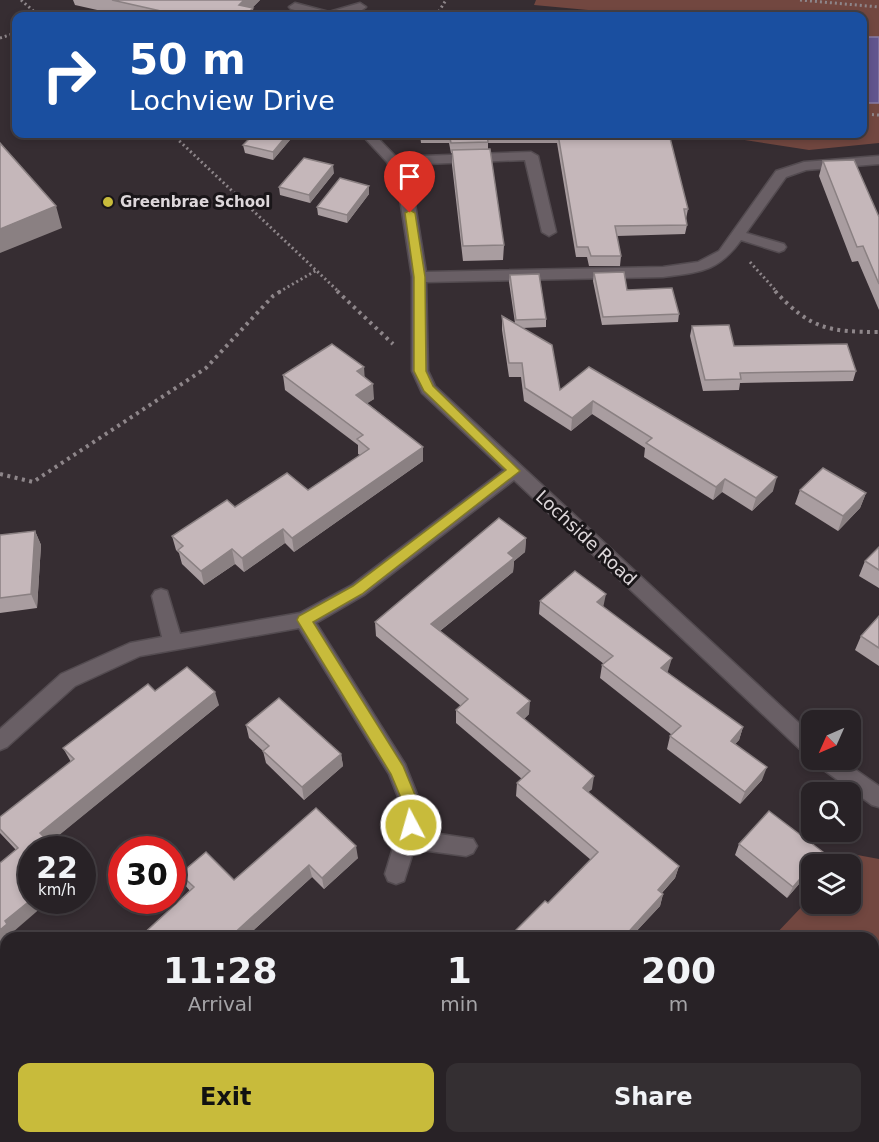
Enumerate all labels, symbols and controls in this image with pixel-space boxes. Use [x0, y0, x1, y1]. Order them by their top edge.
text: 50 m [129, 35, 246, 84]
icon: right [30, 36, 108, 114]
text: Lochview Drive [129, 85, 335, 116]
pin [384, 151, 435, 213]
icon: arrive [393, 160, 426, 193]
place label: Greenbrae School [120, 193, 271, 211]
marker: Greenbrae School [101, 195, 115, 209]
street label: Lochside Road [532, 486, 641, 590]
north arrow [801, 710, 861, 770]
map controls [801, 710, 861, 914]
button: search [801, 782, 861, 842]
position arrow [379, 793, 443, 857]
speed limit sign: 30 [108, 836, 186, 914]
text: 22 [36, 850, 78, 885]
button: layers [801, 854, 861, 914]
text: km/h [38, 881, 76, 899]
text: 11:28 [163, 950, 277, 991]
text: 1 [447, 950, 472, 991]
text: 200 [641, 950, 716, 991]
text: Arrival [188, 992, 253, 1016]
text: min [440, 992, 478, 1016]
text: m [669, 992, 688, 1016]
button: Exit [18, 1063, 434, 1132]
button: Share [446, 1063, 861, 1132]

